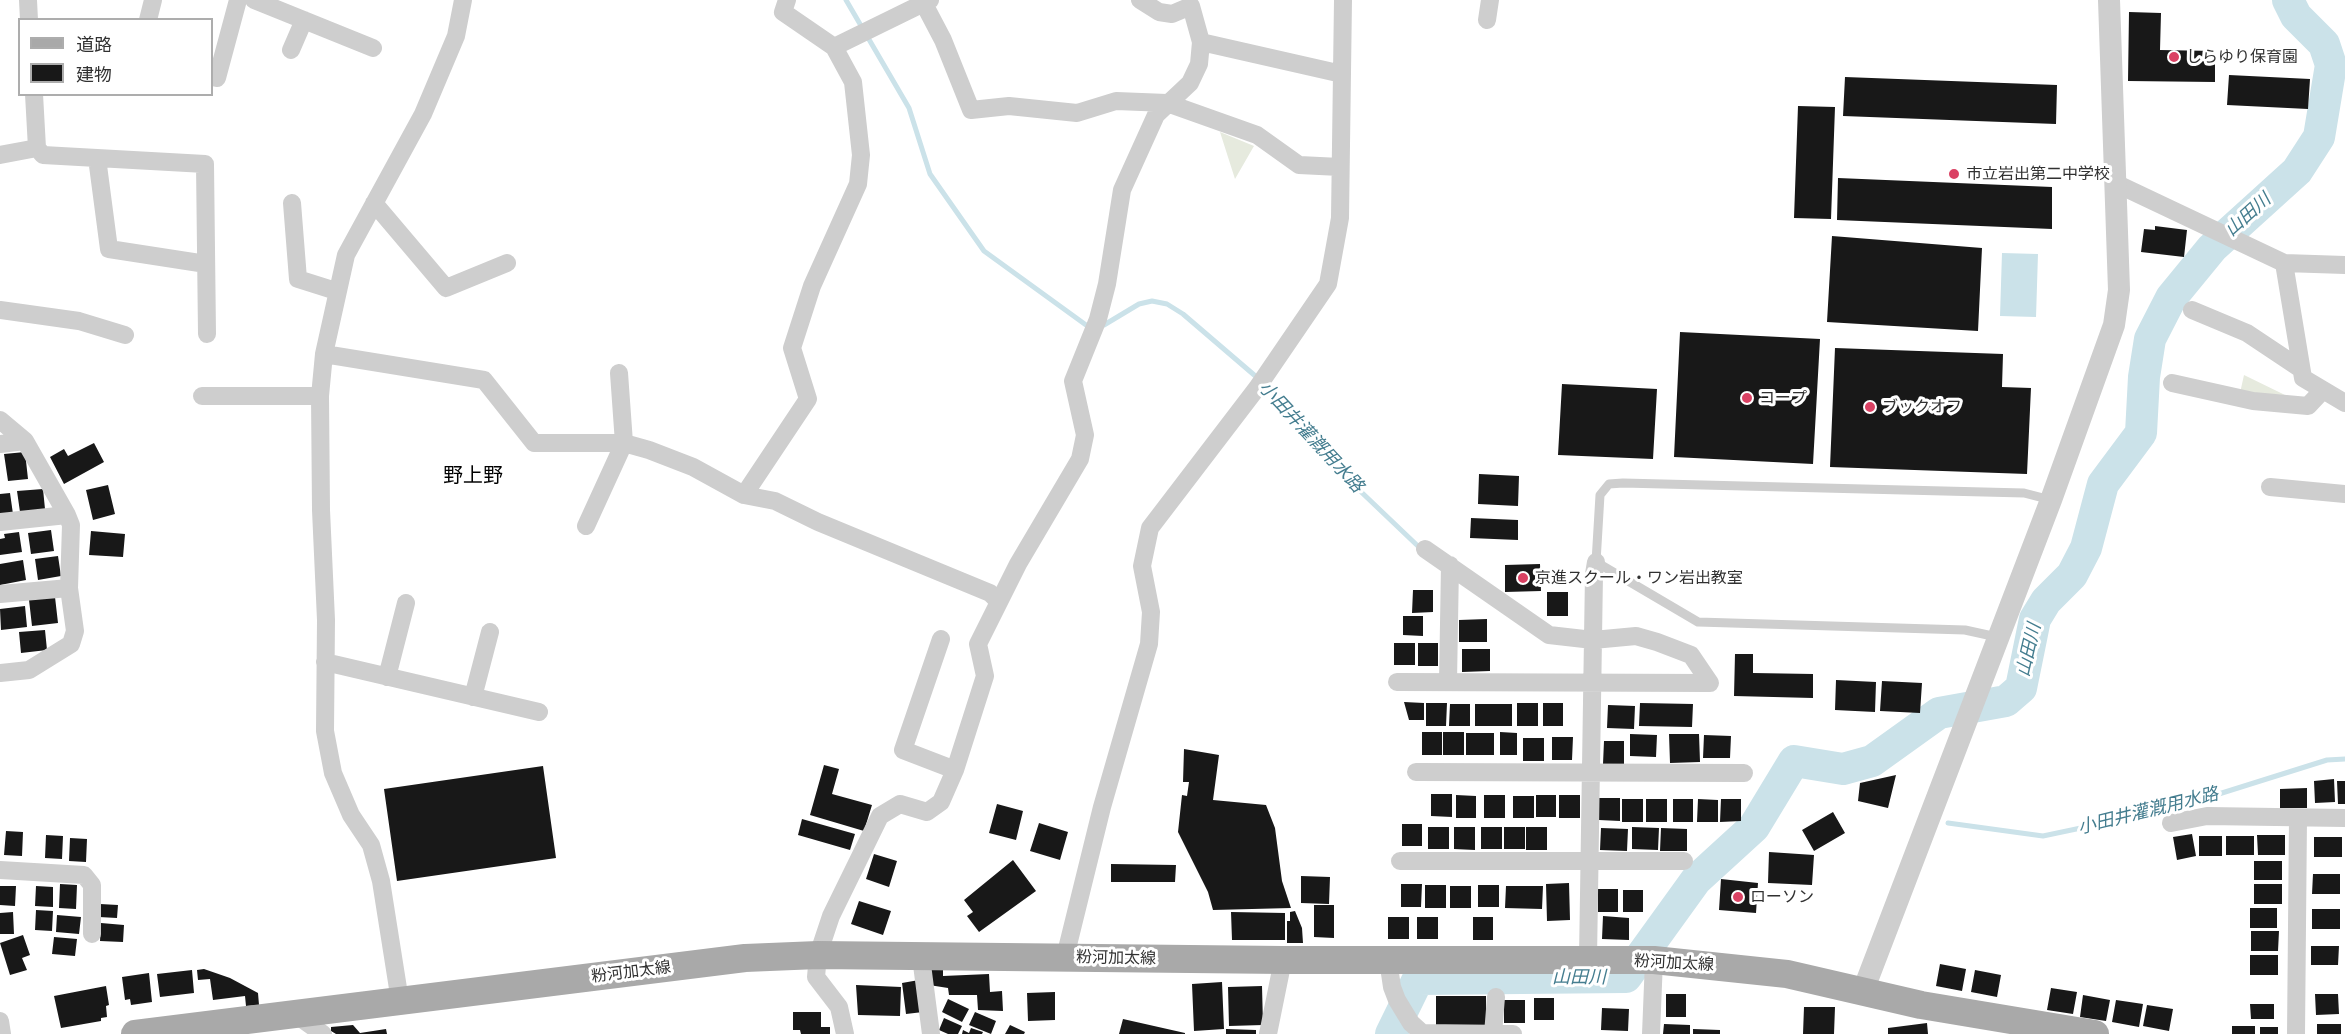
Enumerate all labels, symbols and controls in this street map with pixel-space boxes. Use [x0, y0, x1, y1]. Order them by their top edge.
legend [18, 18, 213, 96]
text: 道路 [76, 34, 112, 55]
place label: しらゆり保育園 [2186, 47, 2298, 67]
marker: しらゆり保育園 [2167, 50, 2181, 64]
text: 建物 [76, 64, 112, 85]
place label: 市立岩出第二中学校 [1966, 164, 2110, 184]
marker: 市立岩出第二中学校 [1947, 167, 1961, 181]
water label: 山田川 [2221, 189, 2275, 241]
water label: 小田井灌漑用水路 [1254, 377, 1368, 497]
place label: コープ [1759, 388, 1807, 408]
marker: コープ [1740, 391, 1754, 405]
place label: ブックオフ [1882, 397, 1962, 417]
marker: ブックオフ [1863, 400, 1877, 414]
district label: 野上野 [443, 464, 503, 488]
place label: 京進スクール・ワン岩出教室 [1535, 568, 1743, 588]
marker: 京進スクール・ワン岩出教室 [1516, 571, 1530, 585]
water label: 山田川 [2012, 621, 2046, 679]
water label: 小田井灌漑用水路 [2076, 783, 2220, 839]
place label: ローソン [1750, 887, 1814, 907]
marker: ローソン [1731, 890, 1745, 904]
street label: 粉河加太線 [1076, 948, 1156, 968]
street label: 粉河加太線 [1634, 951, 1714, 975]
street label: 粉河加太線 [590, 958, 672, 986]
water label: 山田川 [1552, 967, 1606, 989]

